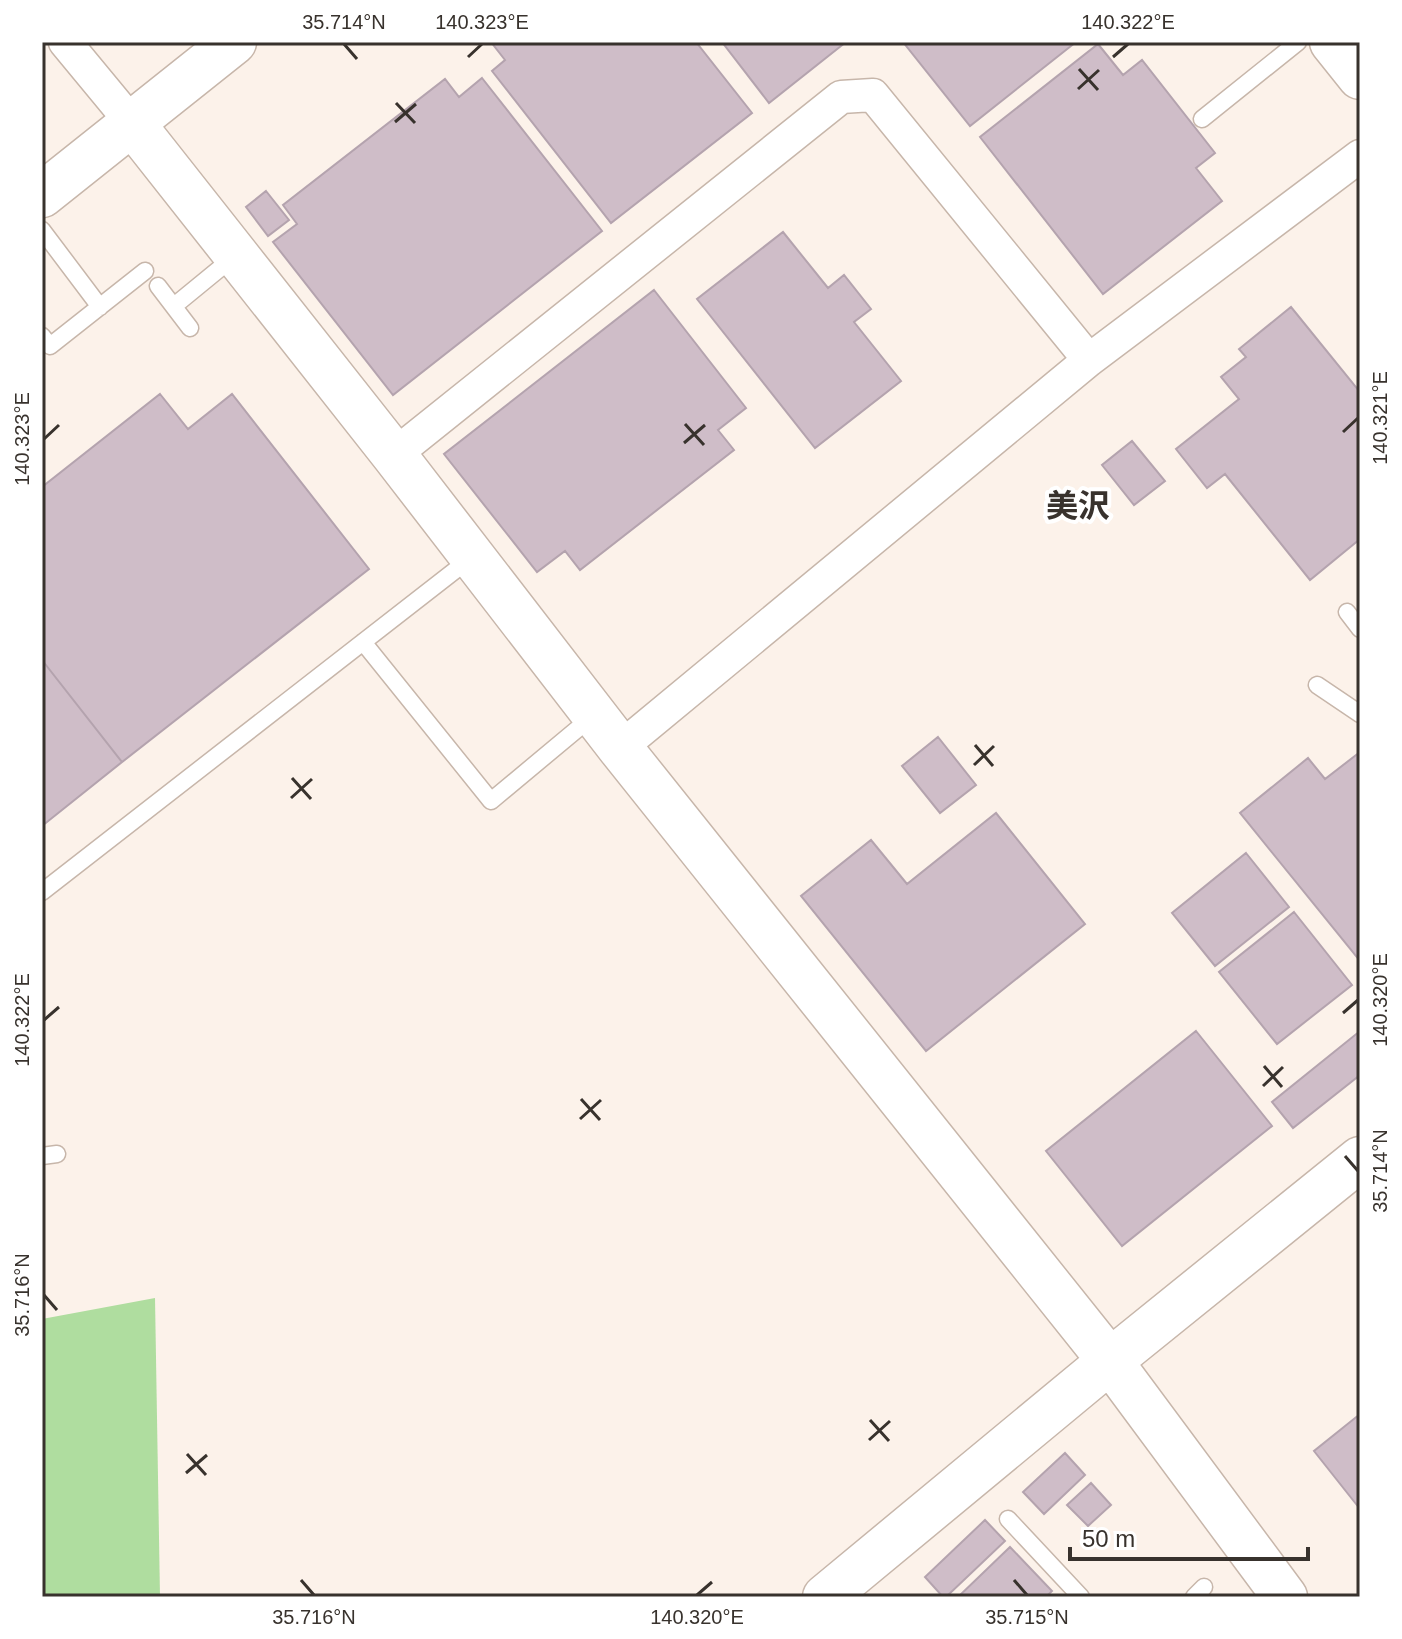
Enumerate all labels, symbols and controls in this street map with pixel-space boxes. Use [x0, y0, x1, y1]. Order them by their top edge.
text: 35.714°N [302, 11, 386, 33]
text: 140.323°E [435, 11, 529, 33]
text: 140.322°E [1081, 11, 1175, 33]
text: 140.321°E [1369, 371, 1391, 465]
text: 140.323°E [11, 392, 33, 486]
district label: 美沢 [1046, 488, 1110, 524]
text: 140.320°E [1369, 953, 1391, 1047]
text: 140.322°E [11, 973, 33, 1067]
text: 35.714°N [1369, 1129, 1391, 1213]
text: 35.716°N [11, 1253, 33, 1337]
scale bar [1070, 1511, 1308, 1561]
text: 50 m [1082, 1525, 1135, 1552]
text: 35.716°N [272, 1606, 356, 1628]
text: 140.320°E [650, 1606, 744, 1628]
text: 35.715°N [985, 1606, 1069, 1628]

